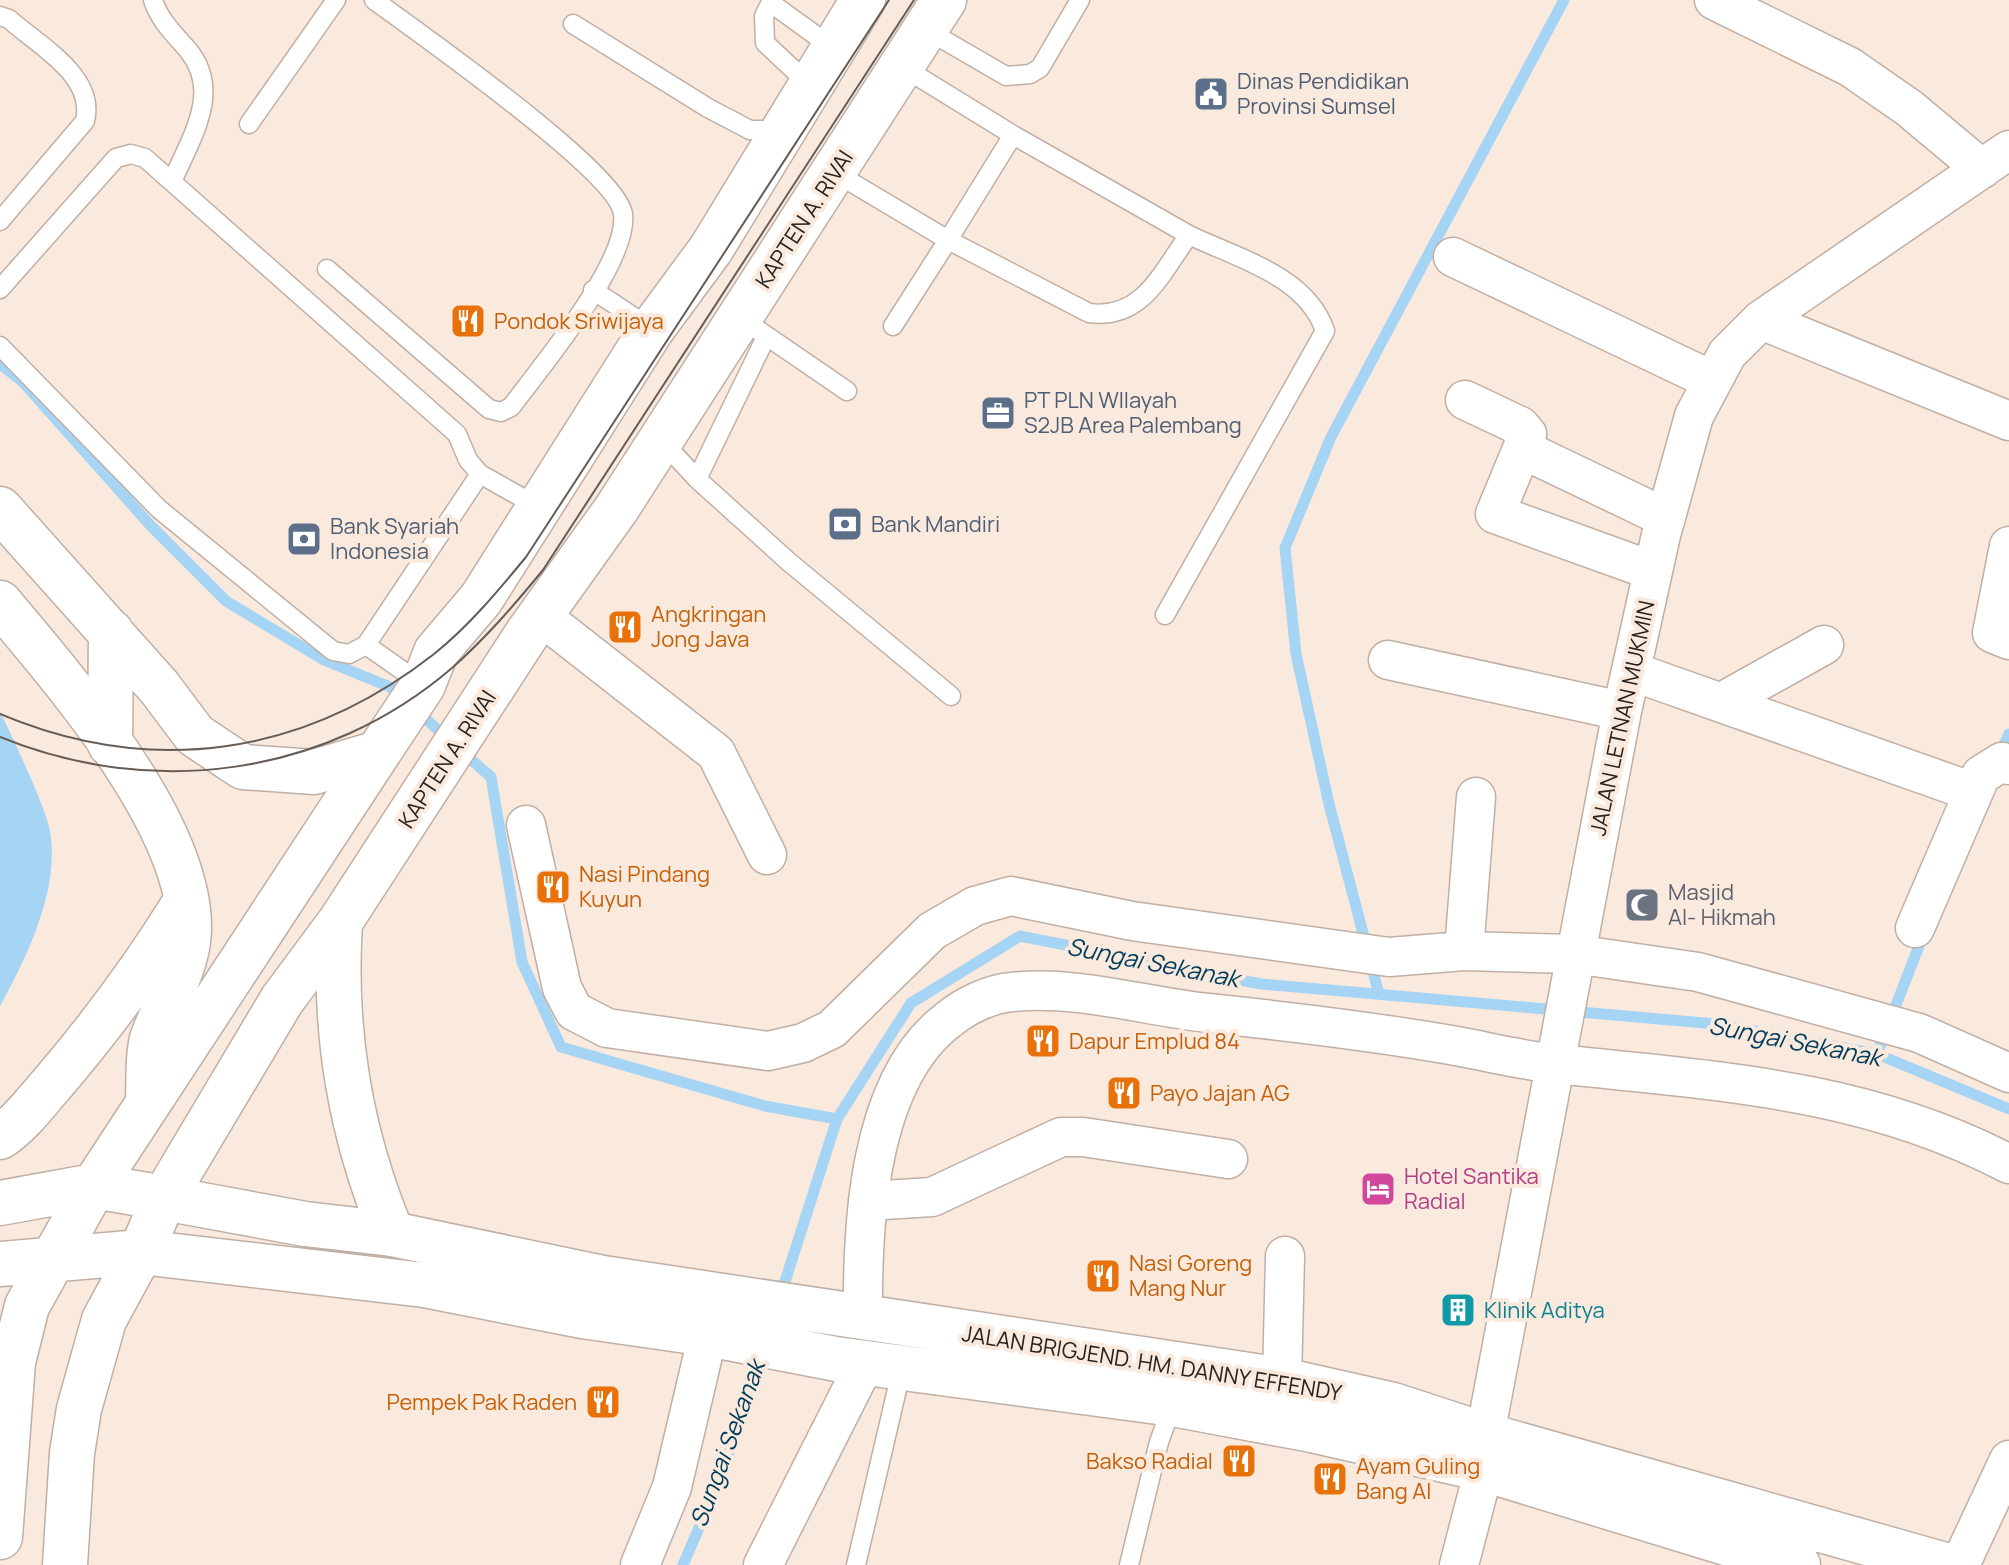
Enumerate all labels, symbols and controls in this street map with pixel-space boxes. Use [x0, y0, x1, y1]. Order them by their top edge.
place label: Dinas Pendidikan Provinsi Sumsel [1237, 66, 1409, 121]
public building icon: Dinas Pendidikan Provinsi Sumsel [1192, 75, 1230, 113]
street label: KAPTEN A. RIVAI [748, 144, 860, 294]
restaurant icon: Pondok Sriwijaya [449, 302, 487, 340]
place label: Pondok Sriwijaya [494, 306, 664, 336]
place label: PT PLN WIlayah S2JB Area Palembang [1024, 385, 1242, 440]
office icon: PT PLN WIlayah S2JB Area Palembang [979, 394, 1017, 432]
bank icon: Bank Mandiri [826, 505, 864, 543]
place label: Bank Mandiri [871, 509, 1000, 539]
place label: Bank Syariah Indonesia [330, 511, 459, 566]
bank icon: Bank Syariah Indonesia [285, 520, 323, 558]
street label: JALAN LETNAN MUKMIN [1582, 598, 1662, 838]
place label: Angkringan Jong Java [651, 599, 766, 654]
restaurant icon: Angkringan Jong Java [606, 608, 644, 646]
street label: KAPTEN A. RIVAI [391, 684, 503, 834]
place label: Nasi Pindang Kuyun [579, 859, 710, 914]
restaurant icon: Nasi Pindang Kuyun [534, 868, 572, 906]
place label: Masjid Al- Hikmah [1668, 877, 1776, 932]
mosque icon: Masjid Al- Hikmah [1623, 886, 1661, 924]
water label: Sungai Sekanak [1064, 929, 1245, 995]
water label: Sungai Sekanak [1706, 1008, 1887, 1074]
restaurant icon: Dapur Emplud 84 [1024, 1022, 1062, 1060]
place label: Dapur Emplud 84 [1069, 1026, 1240, 1056]
restaurant icon: Payo Jajan AG [1105, 1074, 1143, 1112]
place label: Payo Jajan AG [1150, 1078, 1290, 1108]
place label: Hotel Santika Radial [1404, 1161, 1539, 1216]
hotel icon: Hotel Santika Radial [1359, 1170, 1397, 1208]
place label: Nasi Goreng Mang Nur [1129, 1248, 1252, 1303]
restaurant icon: Nasi Goreng Mang Nur [1084, 1257, 1122, 1295]
building icon: Klinik Aditya [1439, 1291, 1477, 1329]
place label: Klinik Aditya [1484, 1295, 1605, 1325]
street label: JALAN BRIGJEND. HM. DANNY EFFENDY [960, 1318, 1345, 1408]
water label: Sungai Sekanak [681, 1353, 773, 1531]
restaurant icon: Pempek Pak Raden [584, 1383, 622, 1421]
place label: Pempek Pak Raden [386, 1387, 577, 1417]
restaurant icon: Bakso Radial [1220, 1442, 1258, 1480]
place label: Bakso Radial [1086, 1446, 1213, 1476]
place label: Ayam Guling Bang Al [1356, 1451, 1480, 1506]
restaurant icon: Ayam Guling Bang Al [1311, 1460, 1349, 1498]

